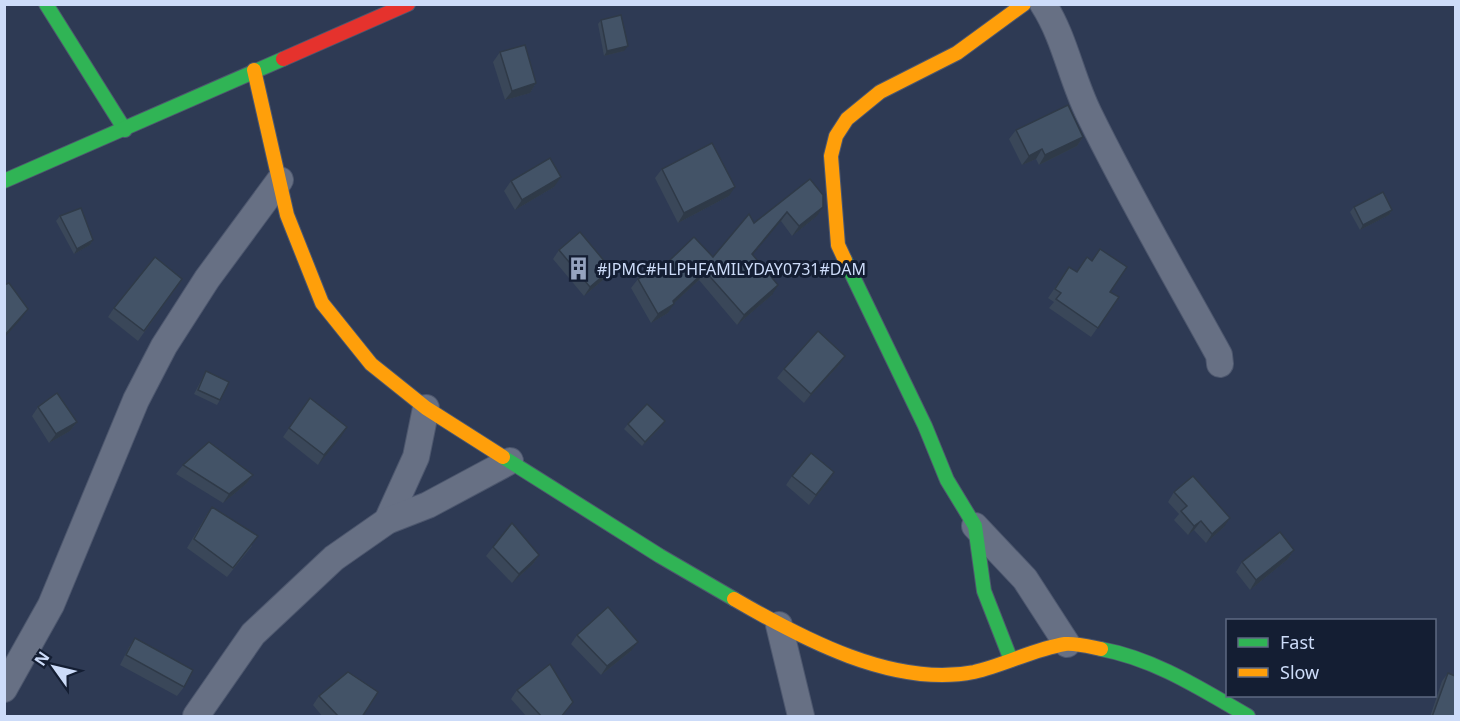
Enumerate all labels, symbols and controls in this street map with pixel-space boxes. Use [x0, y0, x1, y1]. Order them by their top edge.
building icon: #JPMC#HLPHFAMILYDAY0731#DAM [566, 256, 592, 282]
place label: #JPMC#HLPHFAMILYDAY0731#DAM [597, 258, 866, 280]
legend [1226, 619, 1436, 697]
text: Fast [1280, 630, 1315, 654]
north arrow [24, 637, 84, 697]
text: N [29, 647, 54, 670]
text: Slow [1280, 660, 1319, 684]

